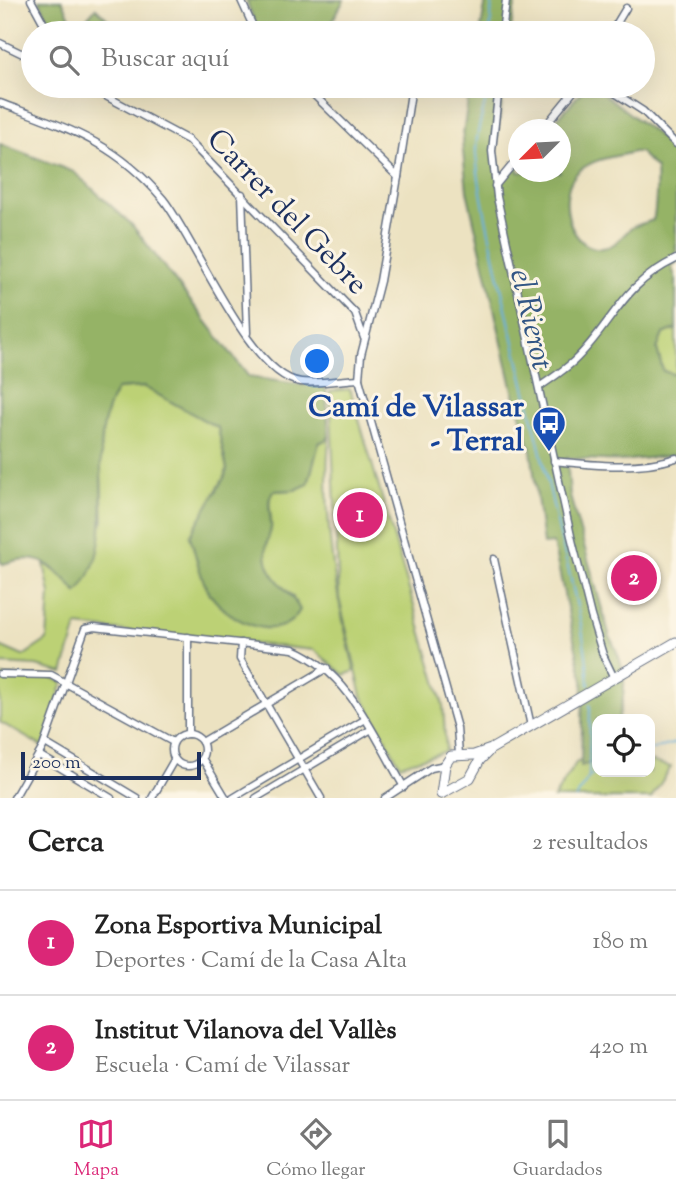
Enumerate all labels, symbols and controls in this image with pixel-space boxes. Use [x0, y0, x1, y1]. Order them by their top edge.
search box [21, 21, 655, 98]
icon: search [45, 41, 83, 79]
text: Buscar aquí [101, 41, 230, 78]
north arrow [508, 119, 571, 182]
street label: Carrer del Gebre [196, 120, 377, 306]
water label: el Rierot [496, 264, 564, 375]
your location [300, 344, 334, 378]
place label: Camí de Vilassar - Terral [308, 387, 525, 464]
bus stop icon: Camí de Vilassar - Terral [530, 404, 568, 453]
pin: 1 [337, 489, 383, 541]
pin: 2 [611, 552, 657, 604]
map controls [592, 714, 655, 777]
button: locate [592, 714, 655, 777]
scale bar [21, 749, 201, 781]
text: 200 m [32, 750, 81, 777]
text: Cerca [28, 822, 104, 865]
text: 2 resultados [532, 827, 648, 860]
text: Zona Esportiva Municipal [95, 908, 382, 945]
text: 1 [47, 926, 55, 959]
text: 180 m [593, 926, 648, 959]
text: Deportes · Camí de la Casa Alta [95, 945, 407, 978]
text: Institut Vilanova del Vallès [95, 1013, 397, 1050]
text: 2 [46, 1031, 56, 1064]
text: 420 m [590, 1031, 648, 1064]
text: Escuela · Camí de Vilassar [95, 1050, 350, 1083]
tab: Mapa [74, 1115, 119, 1184]
tab: Cómo llegar [266, 1115, 365, 1184]
tab: Guardados [513, 1115, 602, 1184]

